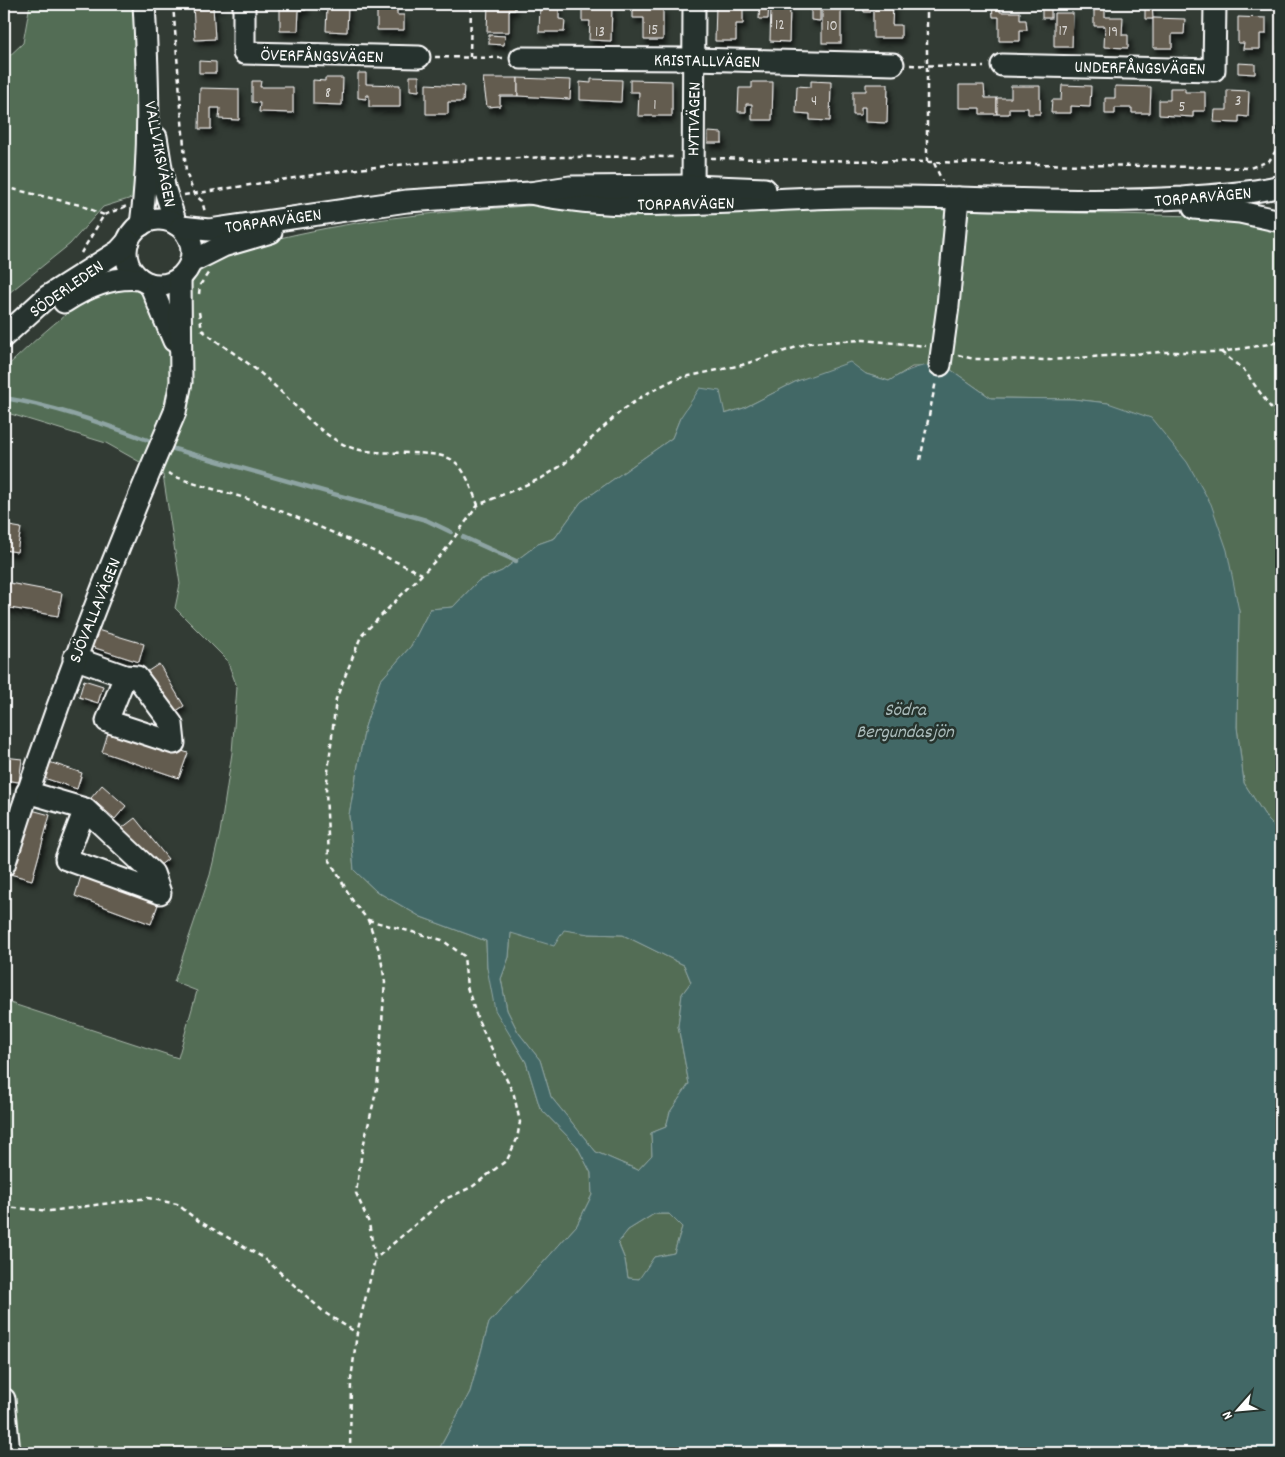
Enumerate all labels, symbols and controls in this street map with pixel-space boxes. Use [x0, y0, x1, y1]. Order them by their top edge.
house number: 12 [775, 15, 785, 37]
house number: 10 [826, 16, 838, 38]
house number: 15 [648, 20, 658, 42]
house number: 17 [1058, 21, 1068, 43]
house number: 13 [595, 22, 605, 44]
house number: 19 [1108, 22, 1118, 44]
street label: ÖVERFÅNGSVÄGEN [260, 44, 384, 71]
street label: KRISTALLVÄGEN [654, 49, 760, 76]
street label: UNDERFÅNGSVÄGEN [1074, 56, 1206, 83]
street label: HYTTVÄGEN [682, 82, 709, 156]
house number: 8 [325, 83, 331, 105]
house number: 4 [811, 91, 817, 113]
house number: 3 [1235, 91, 1241, 113]
house number: 1 [653, 95, 657, 117]
house number: 5 [1179, 97, 1186, 119]
street label: VALLVIKSVÄGEN [136, 99, 181, 210]
street label: TORPARVÄGEN [1154, 182, 1253, 215]
street label: TORPARVÄGEN [637, 192, 735, 219]
street label: TORPARVÄGEN [223, 203, 323, 242]
street label: SÖDERLEDEN [25, 255, 110, 325]
street label: SJÖVALLAVÄGEN [64, 555, 129, 667]
water label: Södra Bergundasjön [856, 698, 955, 747]
north arrow [1212, 1384, 1262, 1434]
text: N [1218, 1407, 1239, 1423]

